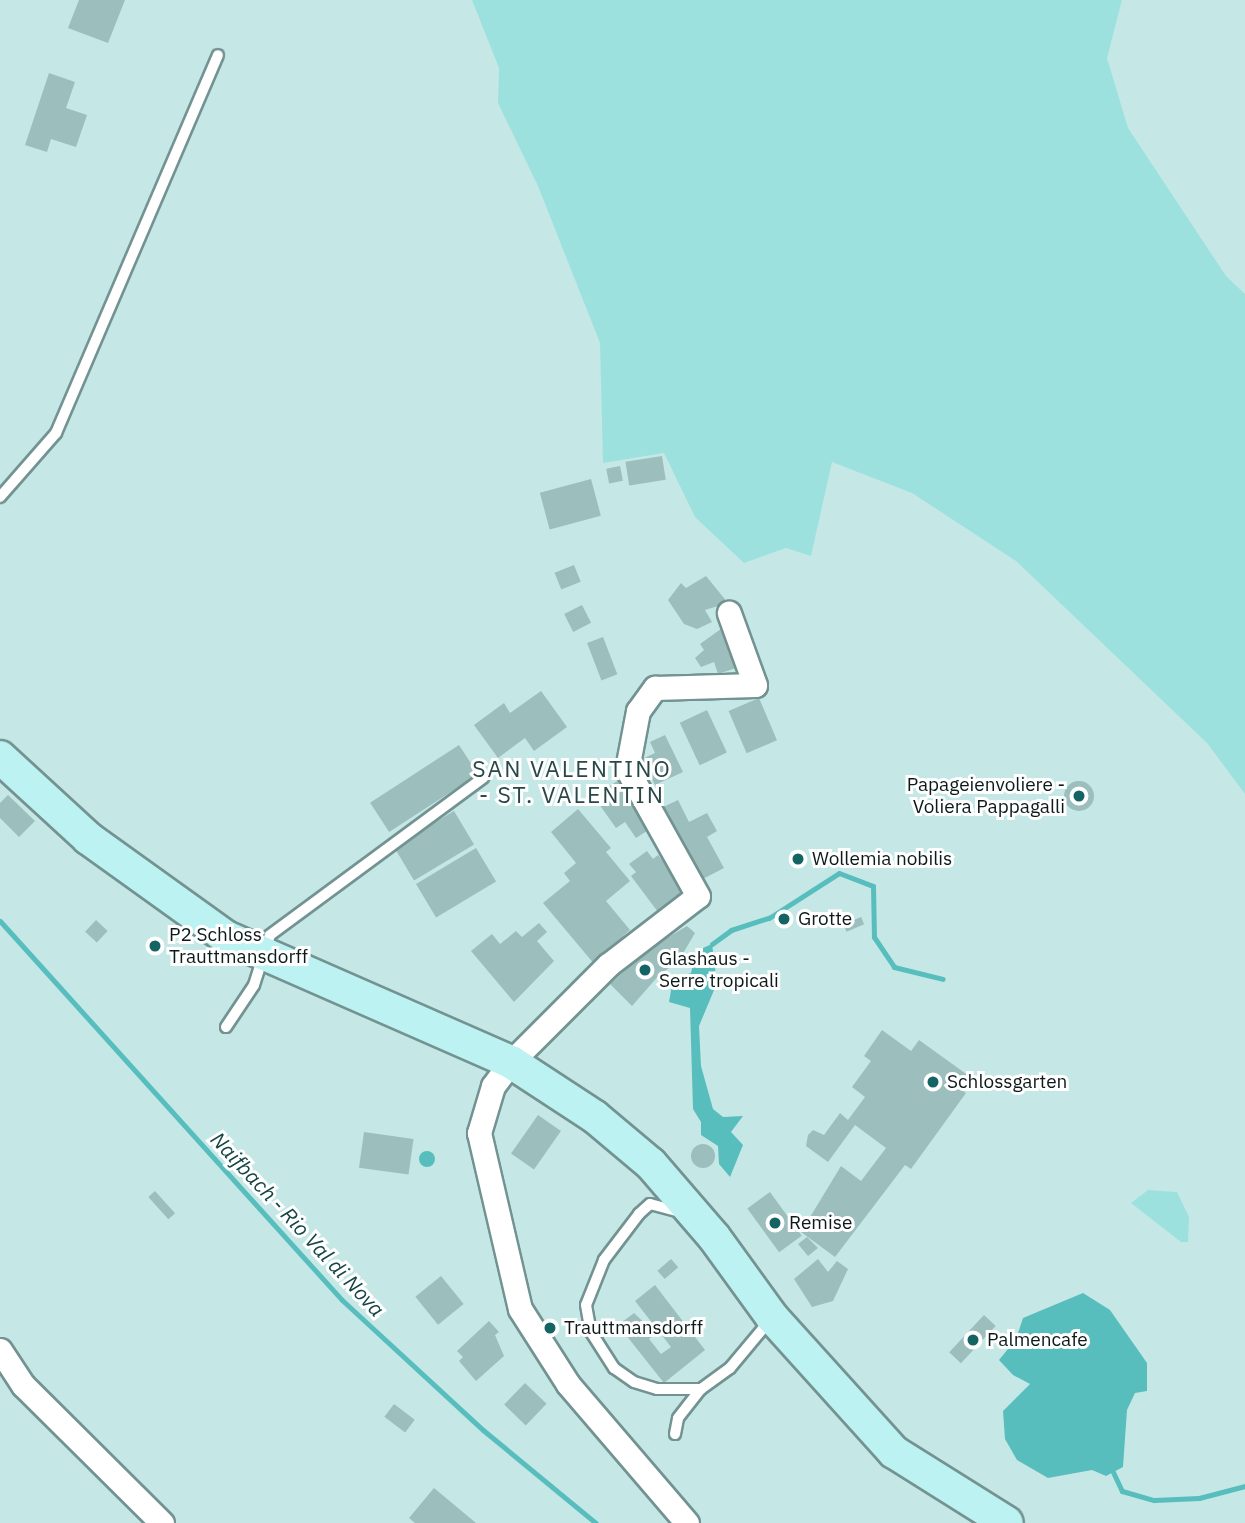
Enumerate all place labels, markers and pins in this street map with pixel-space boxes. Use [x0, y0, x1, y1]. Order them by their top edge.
place label: Papageienvoliere - Voliera Pappagalli [907, 774, 1065, 818]
marker: Papageienvoliere - Voliera Pappagalli [1071, 788, 1087, 804]
place label: Wollemia nobilis [812, 848, 952, 870]
marker: Wollemia nobilis [790, 851, 806, 867]
place label: Grotte [798, 908, 852, 930]
marker: Grotte [776, 911, 792, 927]
place label: P2 Schloss Trauttmansdorff [169, 924, 308, 968]
marker: P2 Schloss Trauttmansdorff [147, 938, 163, 954]
place label: Glashaus - Serre tropicali [659, 948, 779, 992]
marker: Glashaus - Serre tropicali [637, 962, 653, 978]
place label: Schlossgarten [947, 1071, 1067, 1093]
marker: Schlossgarten [925, 1074, 941, 1090]
place label: Remise [789, 1212, 852, 1234]
marker: Remise [767, 1215, 783, 1231]
place label: Trauttmansdorff [564, 1317, 703, 1339]
marker: Trauttmansdorff [542, 1320, 558, 1336]
place label: Palmencafe [987, 1329, 1088, 1351]
marker: Palmencafe [965, 1332, 981, 1348]

